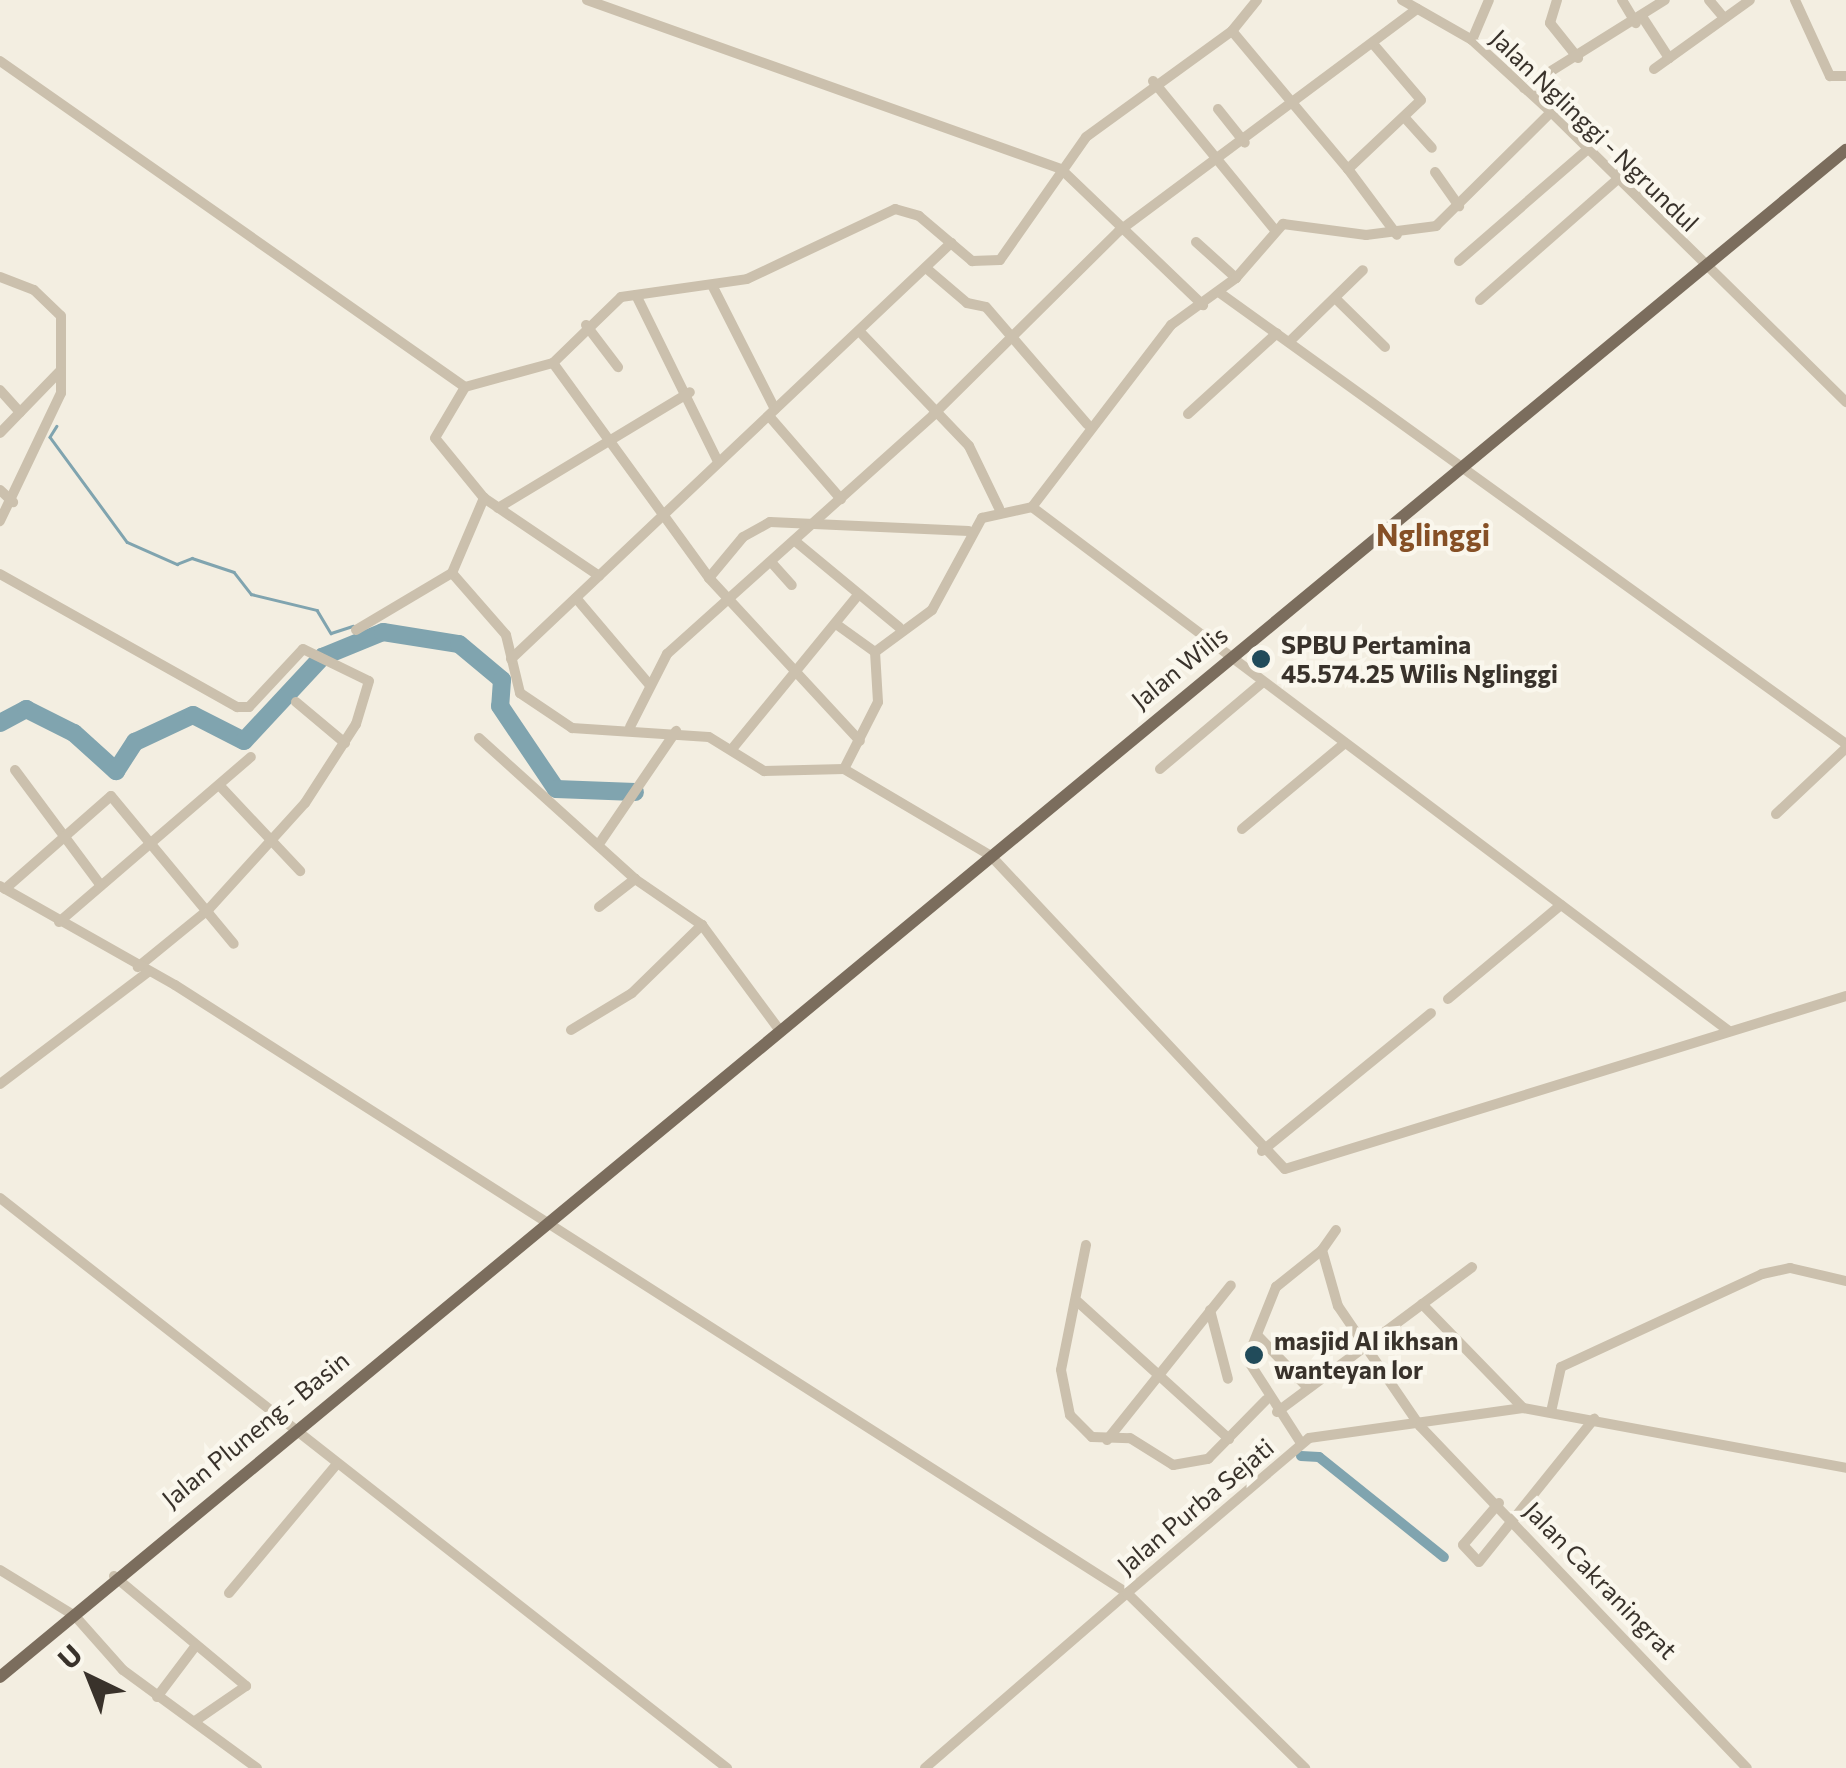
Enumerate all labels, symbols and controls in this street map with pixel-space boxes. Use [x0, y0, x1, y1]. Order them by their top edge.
street label: Jalan Nglinggi - Ngrundul [1485, 23, 1705, 237]
district label: Nglinggi [1376, 516, 1490, 552]
street label: Jalan Wilis [1125, 619, 1233, 715]
place label: SPBU Pertamina 45.574.25 Wilis Nglinggi [1281, 630, 1558, 689]
marker: SPBU Pertamina 45.574.25 Wilis Nglinggi [1250, 648, 1272, 670]
place label: masjid Al ikhsan wanteyan lor [1274, 1326, 1459, 1385]
street label: Jalan Pluneng - Basin [156, 1344, 354, 1514]
marker: masjid Al ikhsan wanteyan lor [1243, 1344, 1265, 1366]
street label: Jalan Purba Sejati [1111, 1432, 1279, 1580]
street label: Jalan Cakraningrat [1518, 1495, 1684, 1665]
north arrow [40, 1628, 140, 1728]
text: U [50, 1637, 89, 1675]

